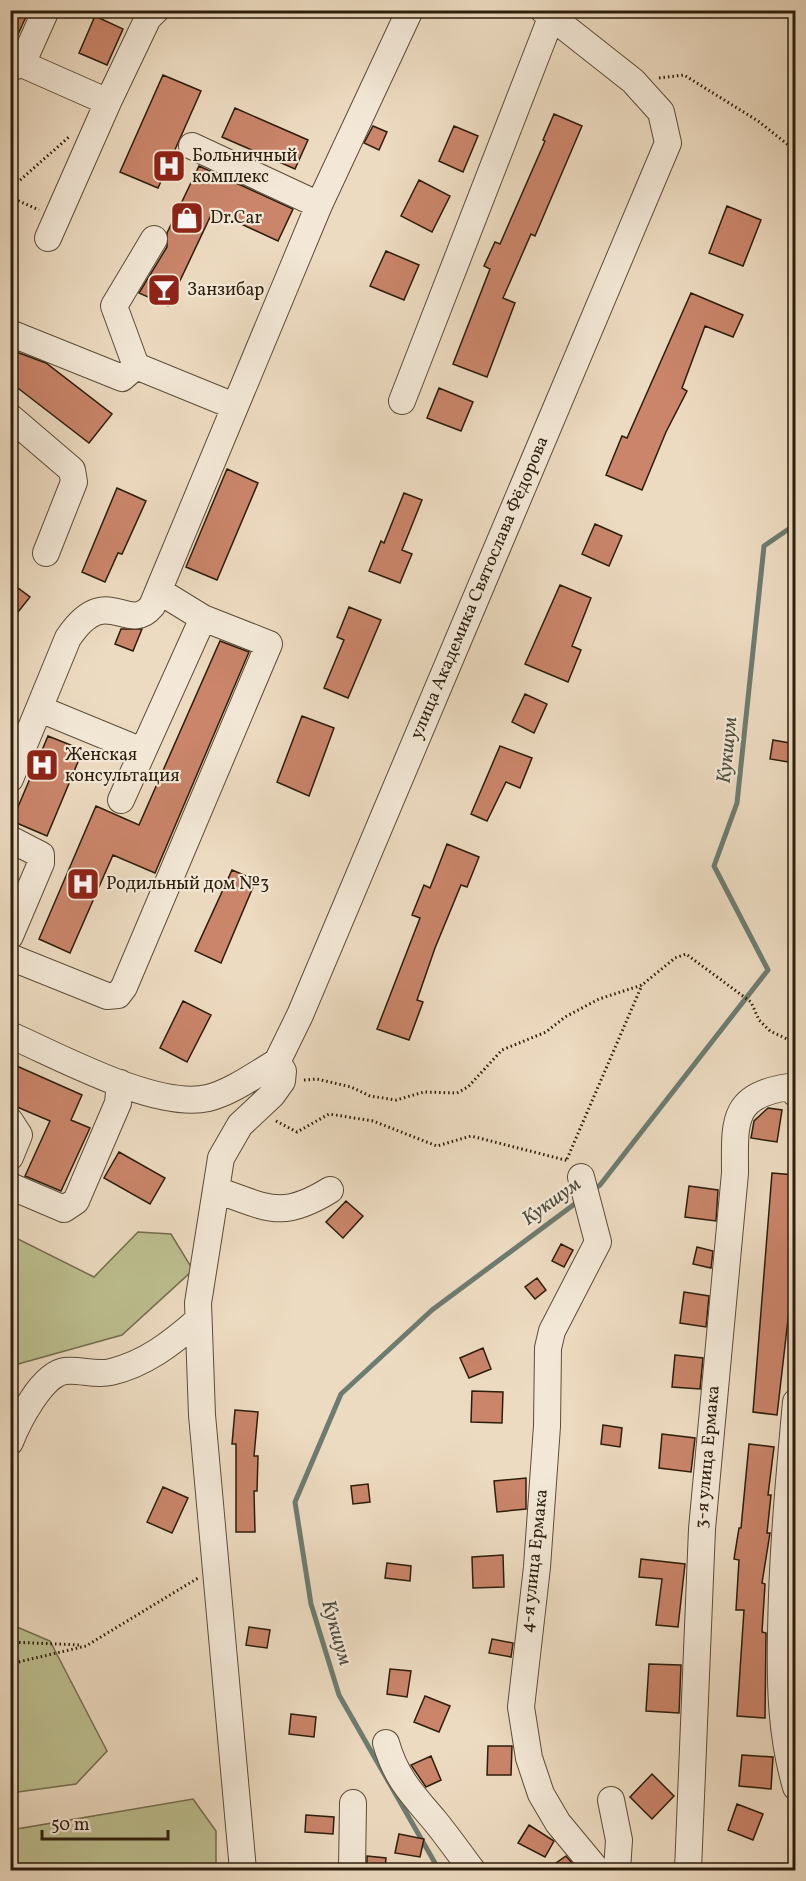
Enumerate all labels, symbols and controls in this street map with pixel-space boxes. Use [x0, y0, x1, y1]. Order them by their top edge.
place label: Больничный комплекс [192, 144, 297, 190]
hospital icon: Больничный комплекс [151, 148, 187, 184]
shop icon: Dr.Car [169, 200, 205, 236]
place label: Dr.Car [210, 206, 263, 231]
bar icon: Занзибар [146, 272, 182, 308]
place label: Занзибар [187, 278, 264, 303]
street label: улица Академика Святослава Фёдорова [405, 433, 555, 743]
water label: Кукшум [711, 715, 745, 785]
place label: Женская консультация [65, 743, 180, 789]
hospital icon: Женская консультация [24, 747, 60, 783]
hospital icon: Родильный дом №3 [65, 866, 101, 902]
place label: Родильный дом №3 [106, 872, 269, 897]
water label: Кукшум [517, 1171, 587, 1233]
street label: 3-я улица Ермака [689, 1384, 727, 1530]
street label: 4-я улица Ермака [515, 1488, 555, 1634]
water label: Кукшум [313, 1597, 359, 1669]
scale bar [42, 1803, 168, 1841]
text: 50 m [51, 1813, 90, 1838]

